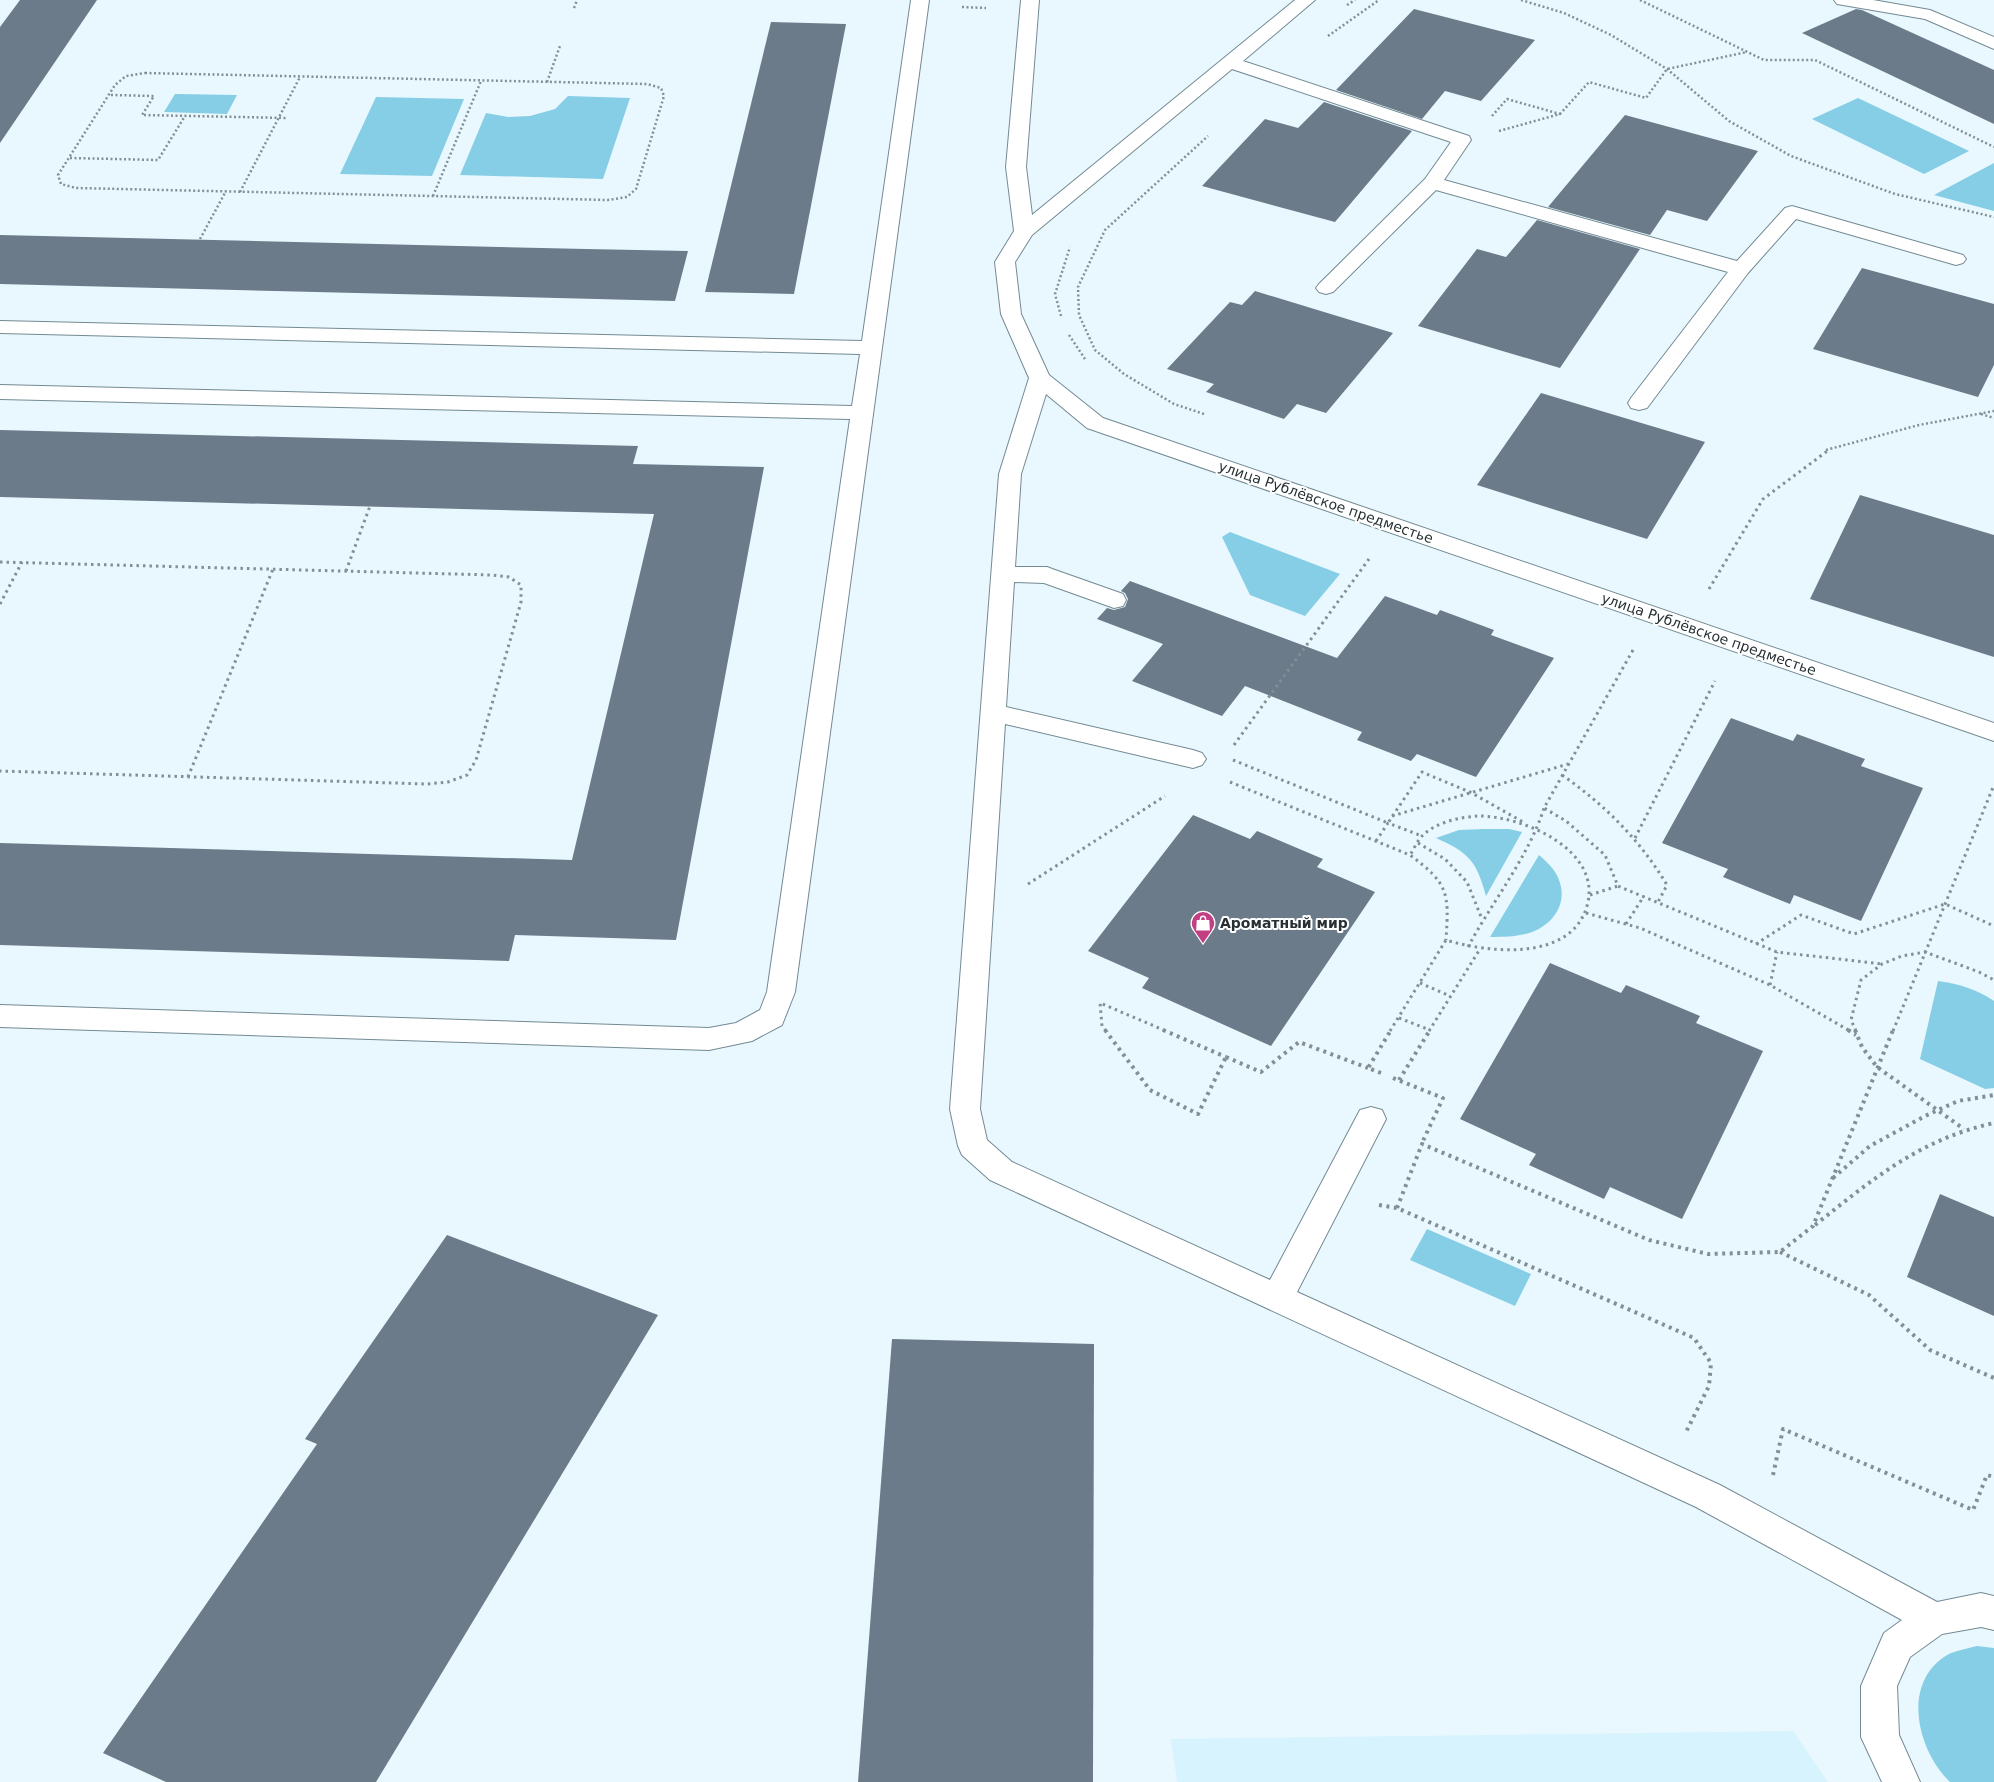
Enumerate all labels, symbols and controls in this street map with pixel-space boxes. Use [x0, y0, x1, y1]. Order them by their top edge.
street label: улица Рублёвское предместье [1217, 458, 1435, 546]
street label: улица Рублёвское предместье [1600, 590, 1818, 678]
shop icon: Ароматный мир [1190, 910, 1216, 944]
place label: Ароматный мир [1220, 915, 1348, 931]

